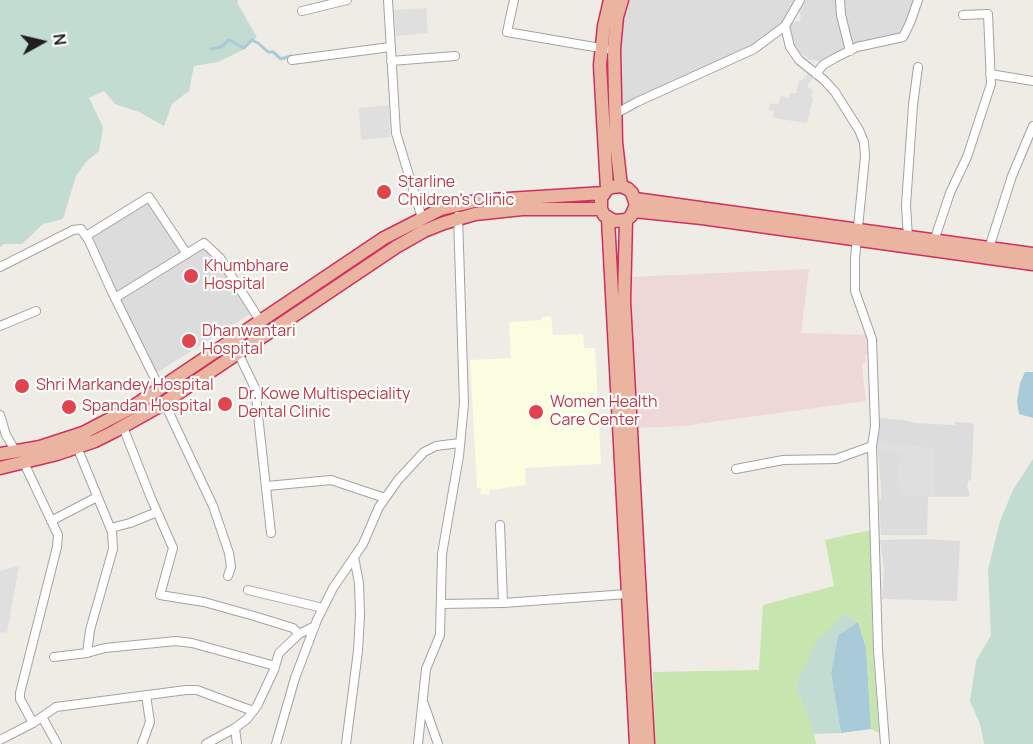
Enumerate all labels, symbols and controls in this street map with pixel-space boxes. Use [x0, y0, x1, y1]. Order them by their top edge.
north arrow [12, 12, 72, 72]
text: N [48, 32, 72, 47]
place label: Starline Children's Clinic [398, 173, 514, 211]
marker: Starline Children's Clinic [375, 183, 393, 201]
place label: Khumbhare Hospital [204, 257, 289, 295]
marker: Khumbhare Hospital [182, 267, 200, 285]
place label: Dhanwantari Hospital [202, 322, 296, 360]
marker: Dhanwantari Hospital [180, 332, 198, 350]
place label: Shri Markandey Hospital [36, 376, 214, 396]
marker: Shri Markandey Hospital [13, 377, 31, 395]
place label: Dr. Kowe Multispeciality Dental Clinic [238, 385, 410, 423]
place label: Women Health Care Center [550, 393, 657, 431]
marker: Dr. Kowe Multispeciality Dental Clinic [216, 395, 234, 413]
place label: Spandan Hospital [82, 397, 212, 417]
marker: Spandan Hospital [60, 398, 78, 416]
marker: Women Health Care Center [527, 403, 545, 421]

